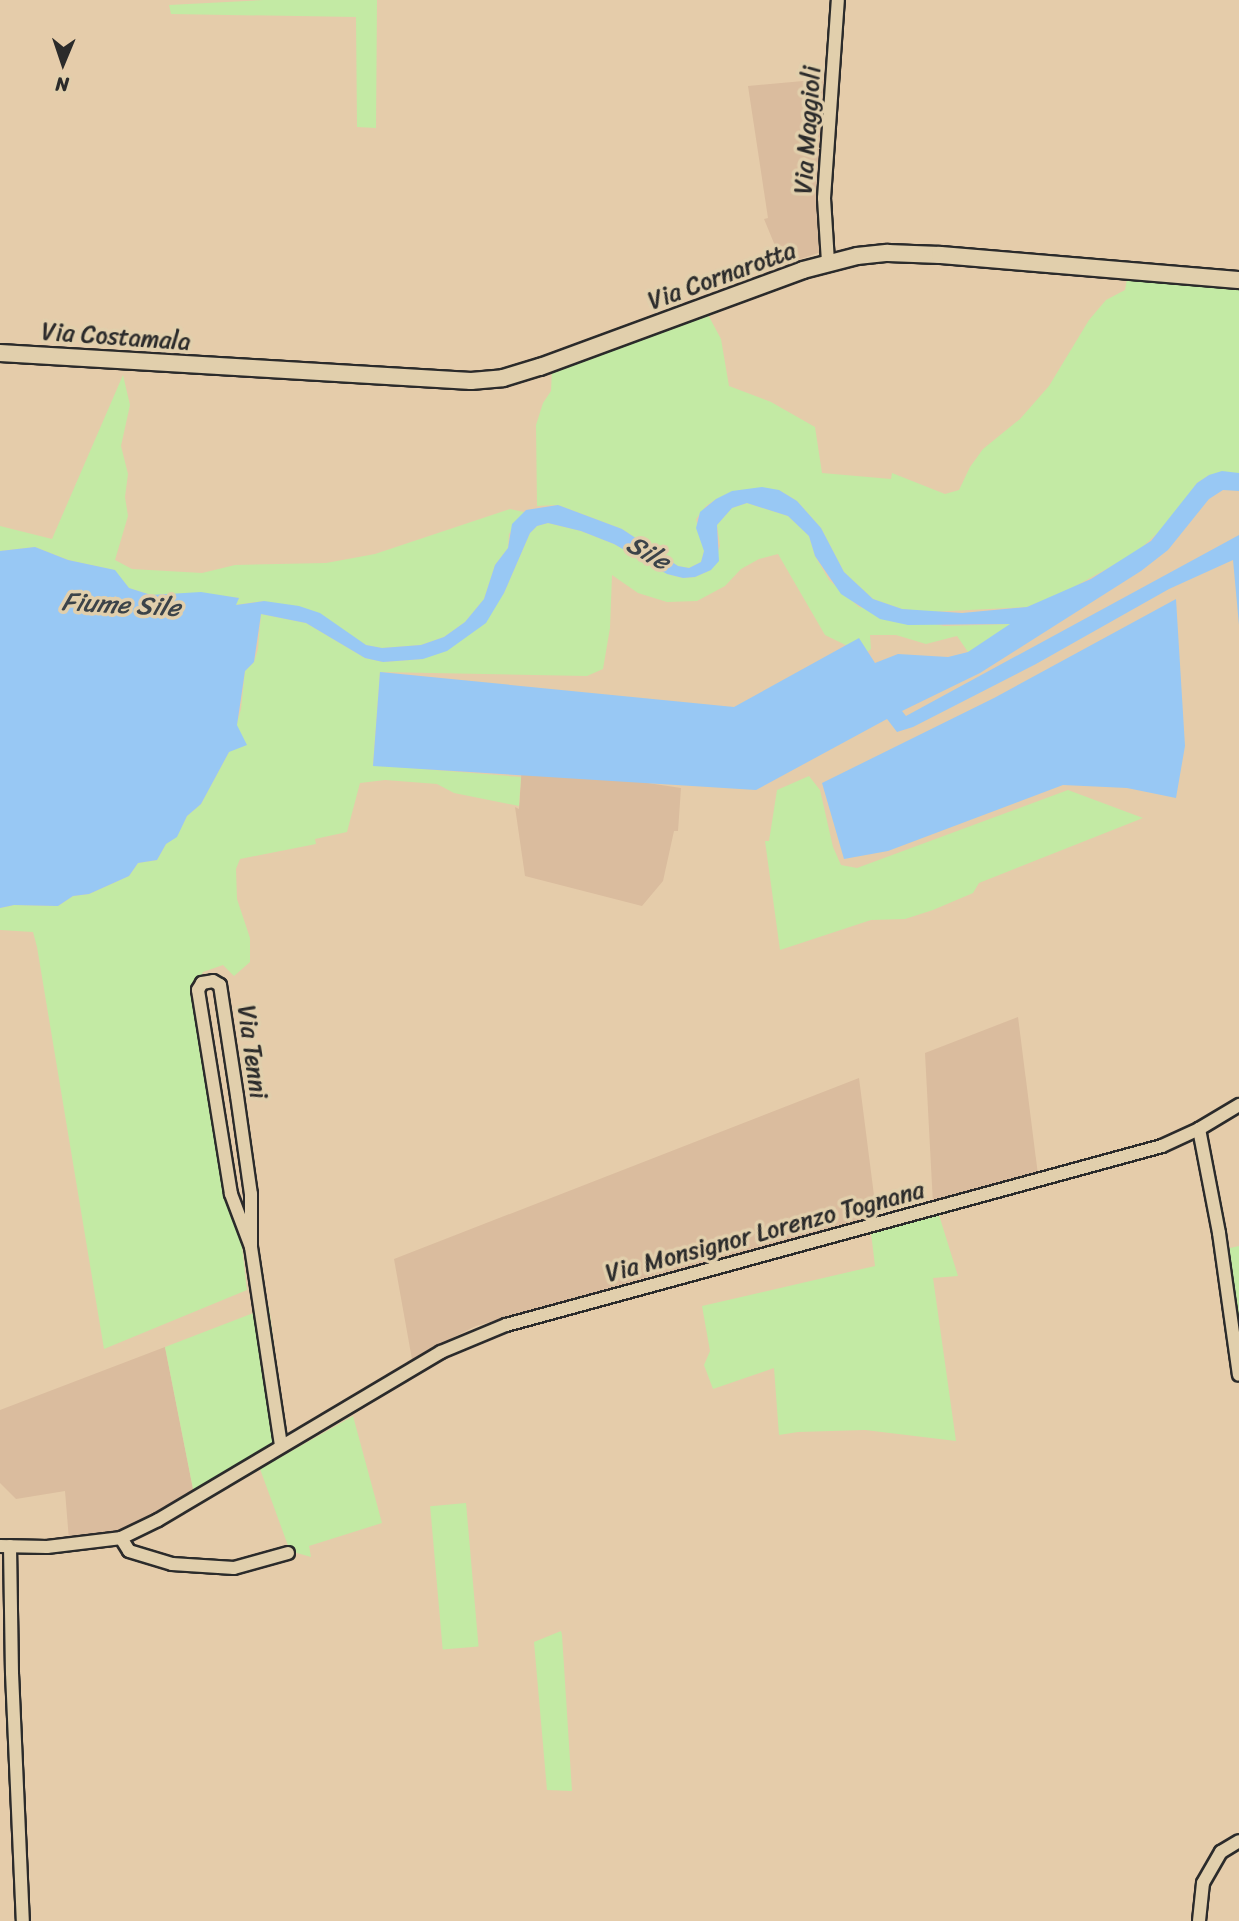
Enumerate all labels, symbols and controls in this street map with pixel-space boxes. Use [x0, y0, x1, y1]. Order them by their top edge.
north arrow [28, 28, 98, 98]
street label: Via Maggioli [789, 66, 827, 194]
text: N [55, 68, 69, 101]
street label: Via Cornarotta [644, 236, 800, 316]
street label: Via Costamala [41, 317, 191, 357]
water label: Sile [621, 529, 675, 577]
water label: Fiume Sile [61, 586, 181, 624]
street label: Via Tenni [231, 1003, 273, 1101]
street label: Via Monsignor Lorenzo Tognana [603, 1176, 927, 1288]

